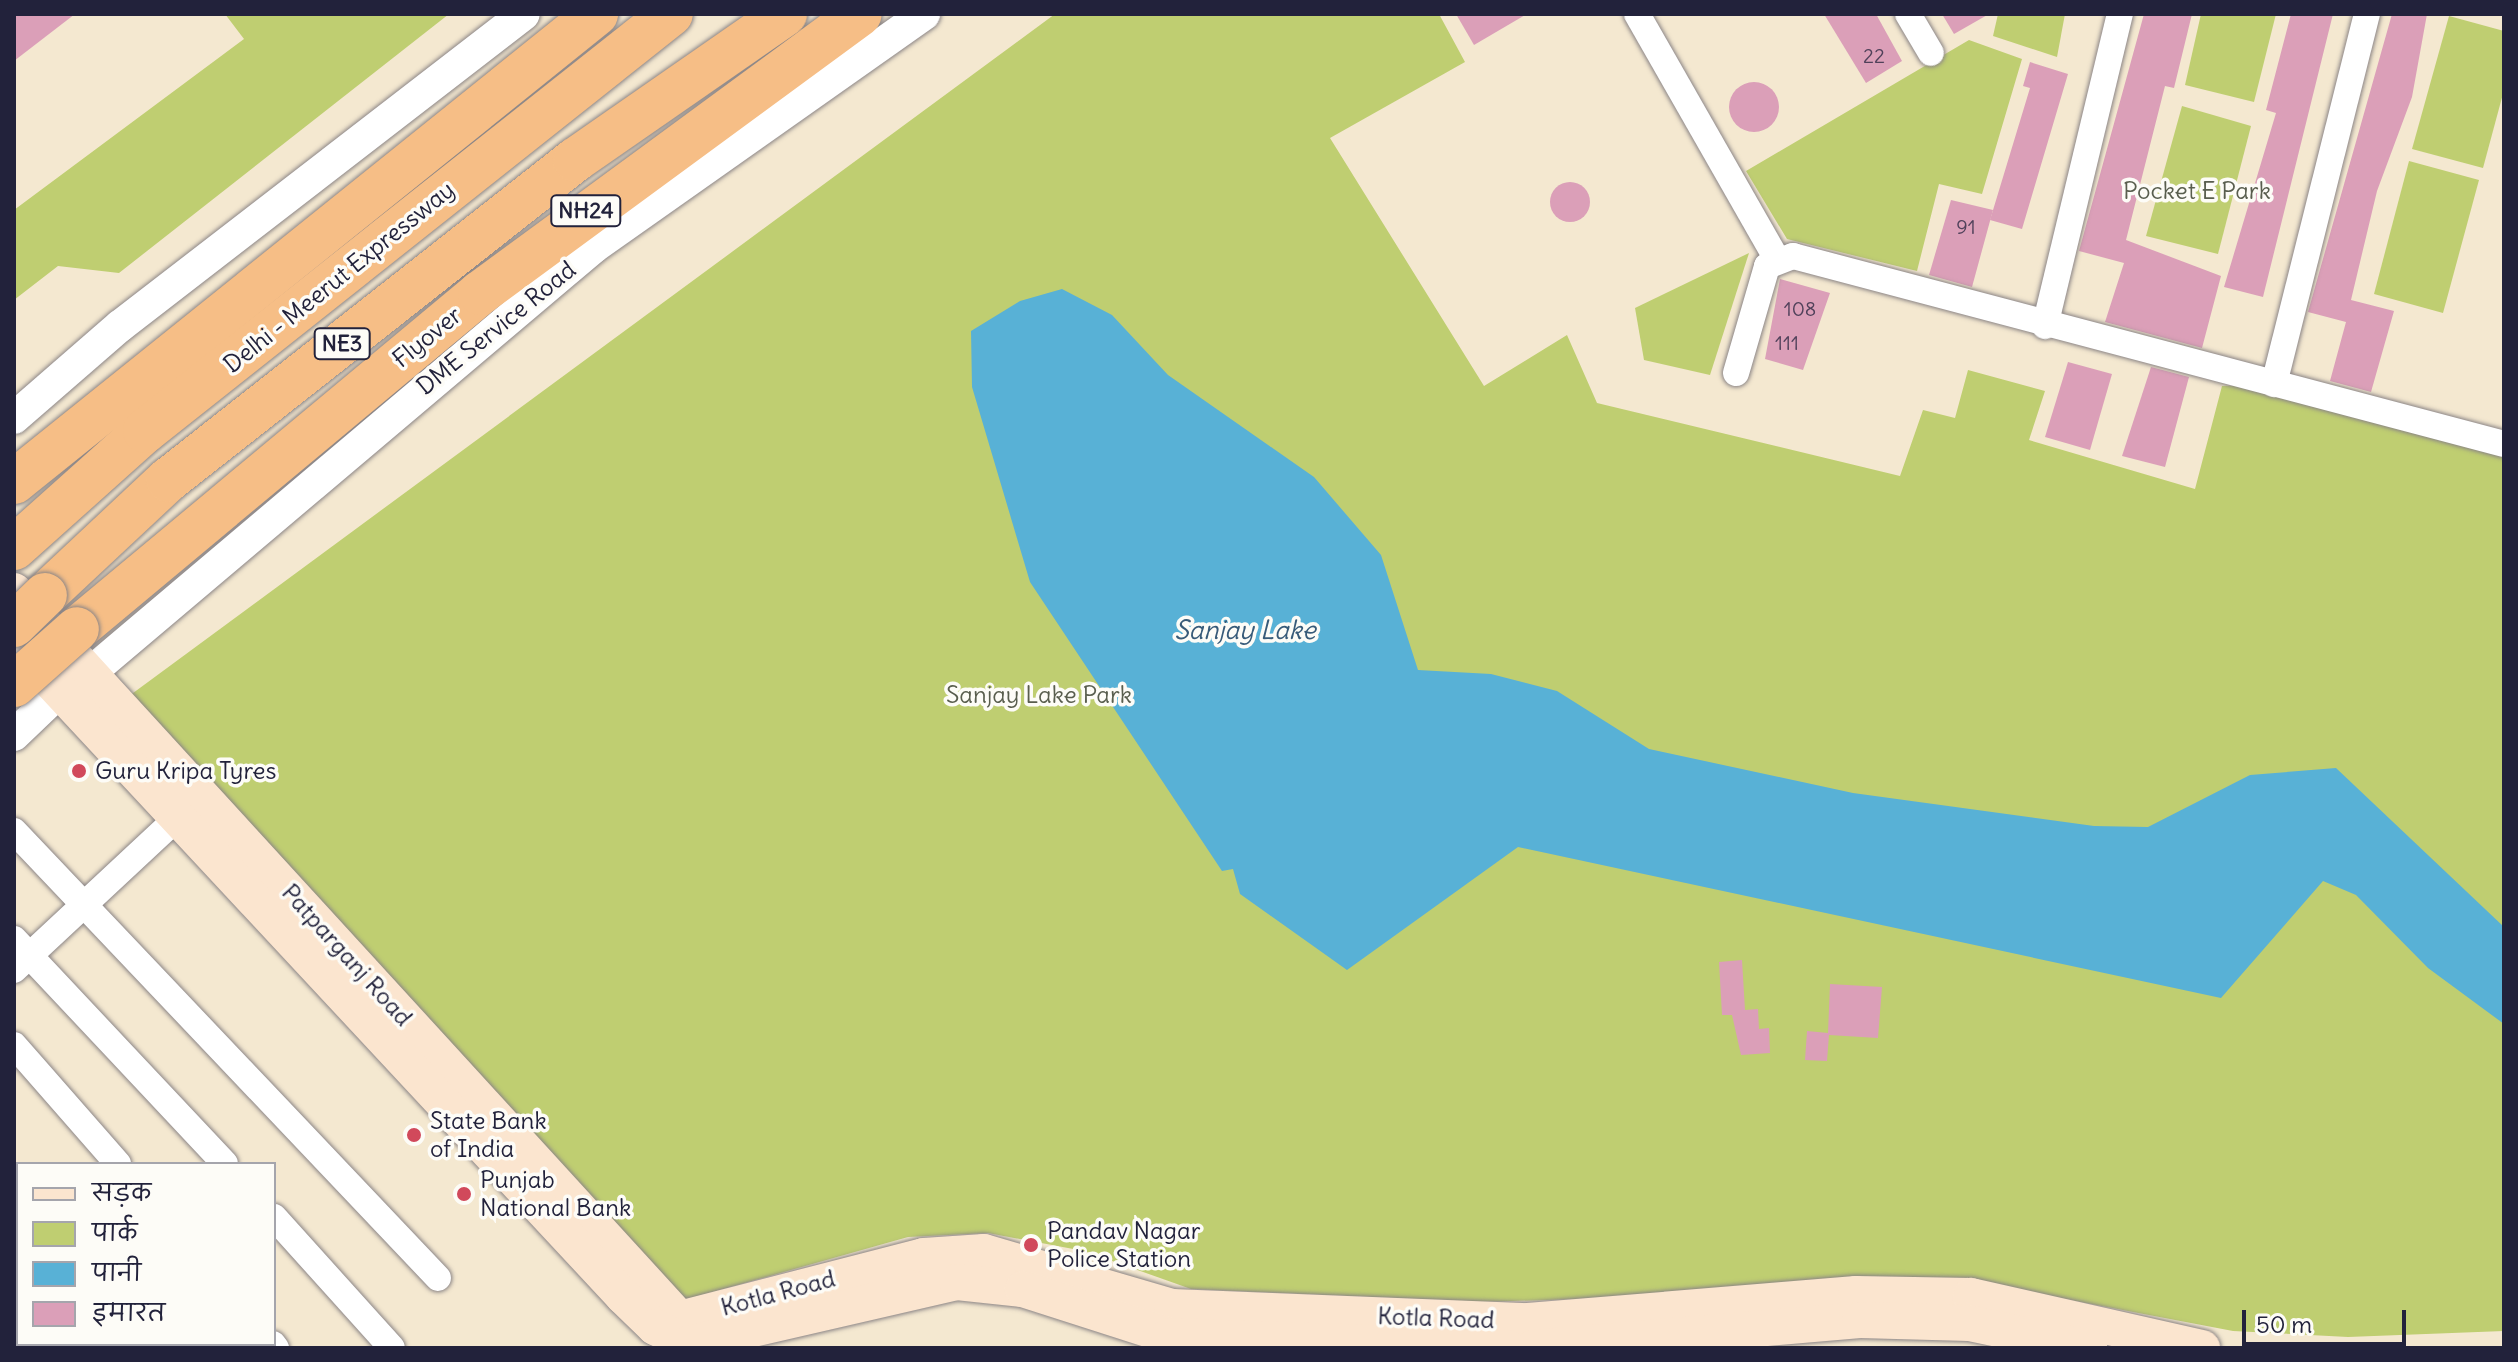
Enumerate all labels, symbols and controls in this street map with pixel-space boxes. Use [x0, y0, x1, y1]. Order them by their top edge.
house number: 22 [1863, 43, 1885, 67]
street label: Delhi - Meerut Expressway [218, 175, 460, 379]
park label: Pocket E Park [2123, 177, 2271, 205]
road number: NH24 [550, 193, 622, 229]
house number: 91 [1956, 214, 1976, 238]
street label: DME Service Road [411, 255, 581, 401]
house number: 108 [1784, 296, 1816, 320]
street label: Flyover [387, 300, 467, 374]
road number: NE3 [312, 326, 372, 362]
house number: 111 [1775, 330, 1799, 354]
water label: Sanjay Lake [1174, 614, 1316, 646]
park label: Sanjay Lake Park [946, 681, 1132, 709]
place label: Guru Kripa Tyres [95, 757, 276, 785]
marker: Guru Kripa Tyres [70, 762, 88, 780]
street label: Patparganj Road [276, 878, 418, 1032]
place label: State Bank of India [430, 1107, 547, 1163]
marker: State Bank of India [405, 1126, 423, 1144]
legend [16, 1162, 276, 1346]
place label: Punjab National Bank [480, 1166, 631, 1222]
text: सड़क [92, 1177, 151, 1207]
marker: Punjab National Bank [455, 1185, 473, 1203]
text: पार्क [92, 1217, 137, 1247]
place label: Pandav Nagar Police Station [1047, 1217, 1201, 1273]
marker: Pandav Nagar Police Station [1022, 1236, 1040, 1254]
text: पानी [92, 1257, 141, 1287]
street label: Kotla Road [718, 1264, 838, 1322]
scale bar [2246, 1294, 2410, 1344]
text: इमारत [92, 1297, 165, 1327]
street label: Kotla Road [1377, 1302, 1495, 1334]
text: 50 m [2256, 1309, 2312, 1339]

